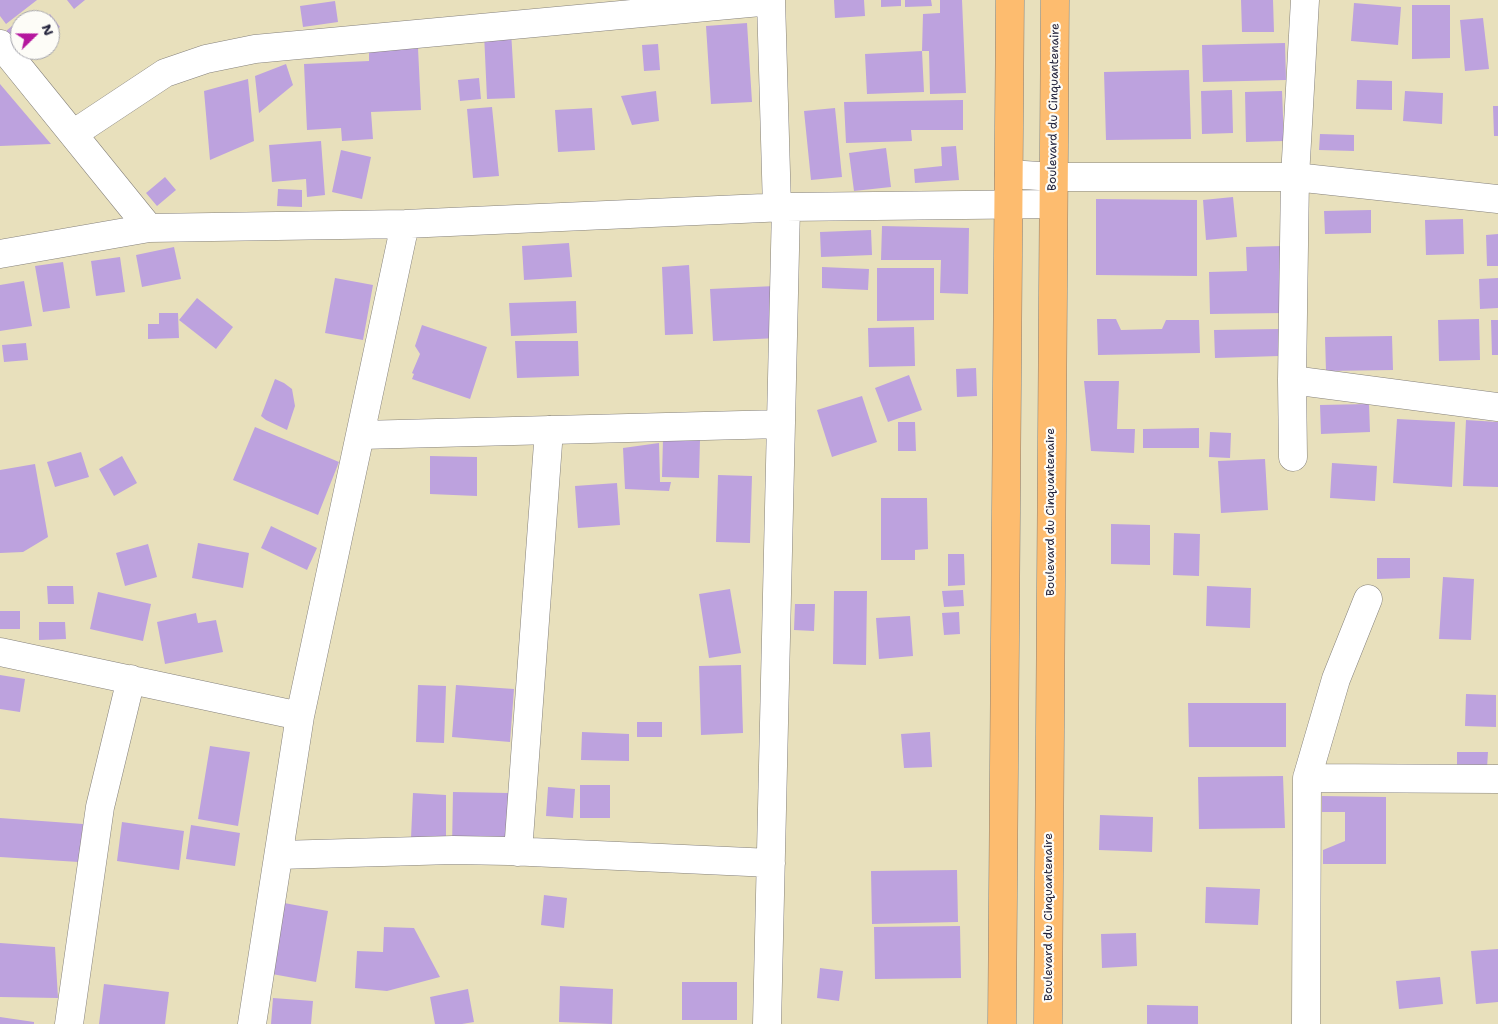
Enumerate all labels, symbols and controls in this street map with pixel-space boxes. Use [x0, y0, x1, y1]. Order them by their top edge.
north arrow [10, 10, 60, 60]
text: N [38, 21, 58, 38]
street label: Boulevard du Cinquantenaire [1045, 23, 1063, 191]
street label: Boulevard du Cinquantenaire [1044, 428, 1058, 596]
street label: Boulevard du Cinquantenaire [1042, 833, 1056, 1001]

